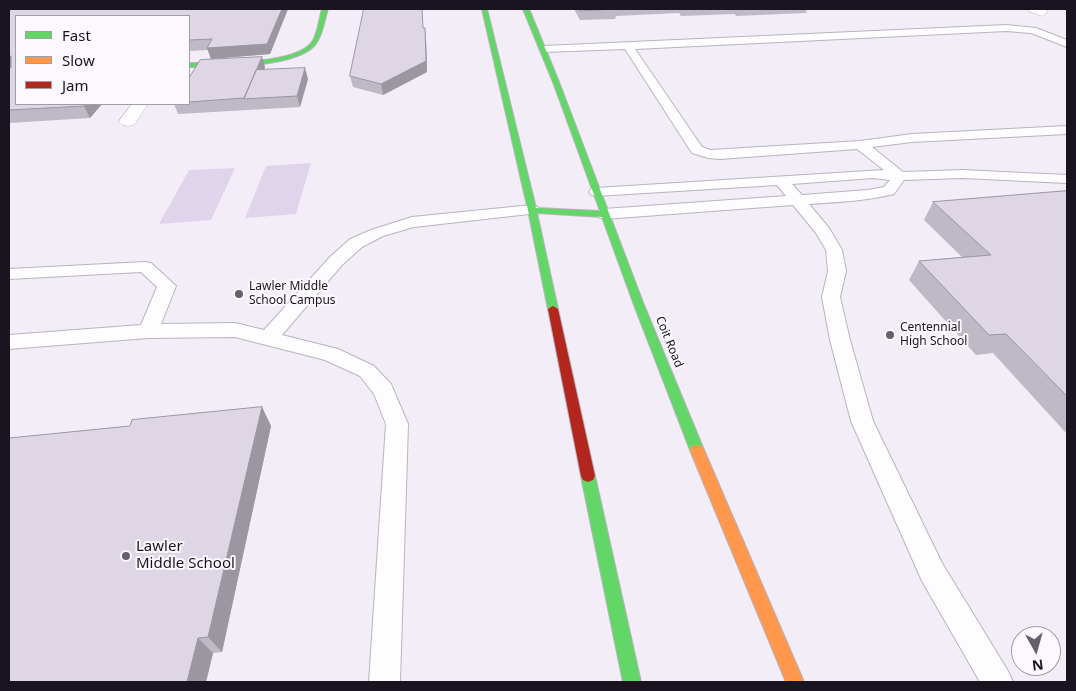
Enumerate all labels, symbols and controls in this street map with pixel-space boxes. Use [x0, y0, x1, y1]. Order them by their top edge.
legend [15, 15, 190, 105]
text: Fast [62, 25, 91, 45]
text: Slow [62, 50, 95, 70]
text: Jam [62, 75, 89, 95]
place label: Lawler Middle School Campus [249, 280, 336, 308]
marker: Lawler Middle School Campus [233, 288, 245, 300]
street label: Coit Road [652, 314, 686, 370]
place label: Centennial High School [900, 321, 967, 349]
marker: Centennial High School [884, 329, 896, 341]
place label: Lawler Middle School [136, 538, 235, 573]
marker: Lawler Middle School [120, 550, 132, 562]
north arrow [1011, 626, 1061, 676]
text: N [1031, 655, 1045, 676]

